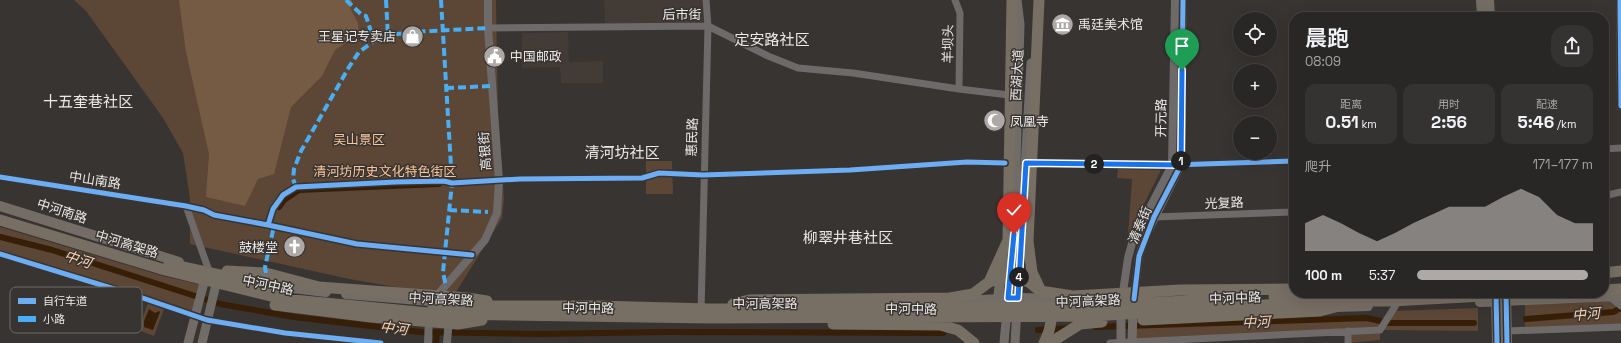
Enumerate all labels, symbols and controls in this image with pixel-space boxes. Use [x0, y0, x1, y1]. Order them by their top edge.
street label: 后市街 [662, 6, 702, 23]
museum icon: 禹廷美术馆 [1050, 11, 1076, 37]
map controls [1233, 12, 1277, 160]
button: locate [1233, 12, 1277, 56]
place label: 禹廷美术馆 [1078, 16, 1143, 33]
shop icon: 王星记专卖店 [399, 23, 425, 49]
street label: 羊坝头 [939, 24, 957, 64]
text: 晨跑 [1305, 24, 1349, 52]
button: share [1551, 25, 1593, 67]
place label: 王星记专卖店 [318, 28, 396, 45]
pin [1165, 29, 1199, 70]
district label: 定安路社区 [734, 30, 810, 49]
icon: arrive [1171, 35, 1193, 57]
public building icon: 中国邮政 [482, 43, 508, 69]
place label: 中国邮政 [510, 48, 562, 65]
street label: 西湖大道 [1007, 49, 1027, 101]
text: 08:09 [1305, 53, 1341, 70]
button: + [1233, 64, 1277, 108]
district label: 十五奎巷社区 [43, 92, 133, 111]
text: 距离 [1340, 97, 1362, 111]
text: 用时 [1438, 97, 1460, 111]
text: 配速 [1536, 97, 1558, 111]
street label: 开元路 [1152, 98, 1170, 138]
mosque icon: 凤凰寺 [982, 108, 1008, 134]
text: 0.51 [1325, 111, 1359, 133]
text: 2:56 [1431, 111, 1467, 133]
text: 5:46 [1518, 111, 1554, 133]
place label: 凤凰寺 [1010, 113, 1049, 130]
button: − [1233, 116, 1277, 160]
street label: 惠民路 [683, 117, 701, 157]
text: km [1359, 117, 1377, 131]
text: /km [1554, 117, 1576, 131]
park label: 吴山景区 [333, 131, 385, 148]
street label: 高银街 [475, 131, 495, 171]
district label: 清河坊社区 [584, 143, 660, 162]
pin: 1 [1171, 151, 1191, 171]
pin: 2 [1084, 154, 1104, 174]
text: 1 [1179, 154, 1183, 168]
text: 171–177 m [1532, 156, 1593, 173]
text: 2 [1091, 157, 1097, 171]
text: 爬升 [1305, 158, 1331, 175]
park label: 清河坊历史文化特色街区 [313, 163, 457, 180]
street label: 中山南路 [68, 168, 122, 192]
pin [997, 193, 1031, 234]
street label: 光复路 [1204, 194, 1244, 212]
street label: 中河南路 [35, 195, 89, 227]
icon: check [1003, 199, 1025, 221]
street label: 清泰街 [1125, 204, 1155, 246]
street label: 中河高架路 [93, 226, 161, 262]
district label: 柳翠井巷社区 [803, 228, 893, 247]
church icon: 鼓楼堂 [281, 234, 307, 260]
place label: 鼓楼堂 [239, 239, 278, 256]
water label: 中河 [62, 246, 97, 273]
pin: 4 [1009, 267, 1029, 287]
text: 100 m [1305, 267, 1342, 284]
text: 5:37 [1369, 267, 1395, 284]
text: 4 [1016, 270, 1023, 284]
street label: 中河中路 [241, 271, 295, 299]
legend [10, 287, 142, 333]
street label: 中河高架路 [408, 289, 474, 309]
street label: 中河中路 [1209, 289, 1261, 307]
street label: 中河高架路 [1055, 291, 1121, 311]
text: 自行车道 [43, 294, 87, 308]
street label: 中河高架路 [732, 295, 798, 312]
street label: 中河中路 [562, 299, 614, 317]
street label: 中河中路 [885, 300, 937, 318]
water label: 中河 [1571, 304, 1604, 324]
text: 小路 [43, 312, 65, 326]
water label: 中河 [1242, 312, 1273, 331]
water label: 中河 [379, 317, 412, 339]

